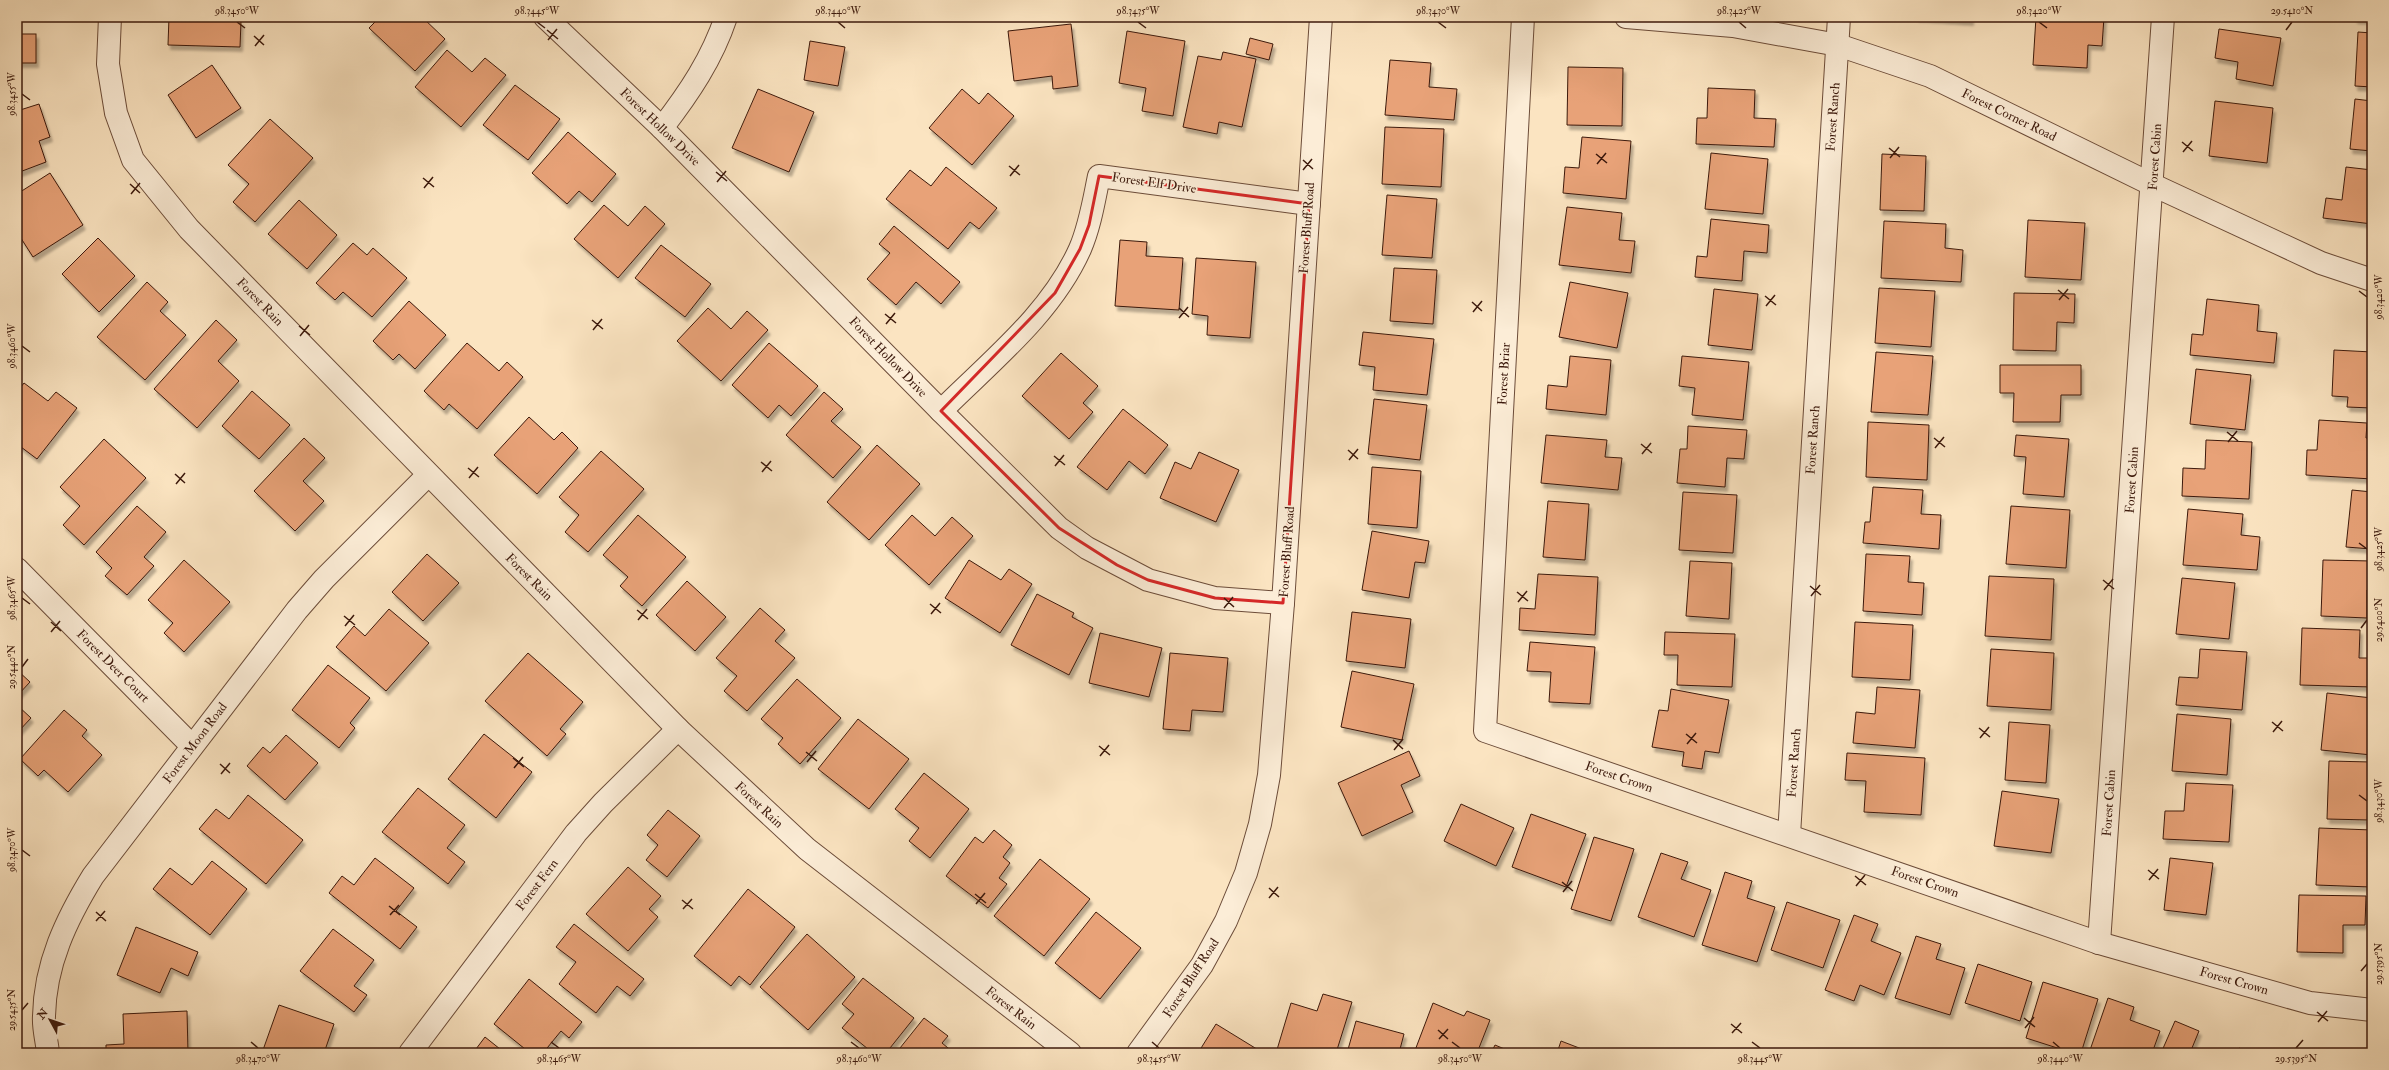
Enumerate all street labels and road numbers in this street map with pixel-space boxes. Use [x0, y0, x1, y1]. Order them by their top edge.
street label: Forest Ranch [1823, 82, 1843, 152]
street label: Forest Hollow Drive [616, 85, 704, 170]
street label: Forest Corner Road [1959, 85, 2059, 145]
street label: Forest Cabin [2145, 123, 2165, 191]
street label: Forest Elf Drive [1111, 169, 1198, 197]
street label: Forest Bluff Road [1296, 181, 1318, 274]
street label: Forest Rain [233, 275, 287, 330]
street label: Forest Hollow Drive [846, 313, 931, 401]
street label: Forest Briar [1494, 342, 1514, 406]
street label: Forest Ranch [1803, 405, 1823, 475]
street label: Forest Cabin [2122, 446, 2142, 514]
street label: Forest Bluff Road [1276, 505, 1298, 598]
street label: Forest Rain [502, 550, 556, 604]
street label: Forest Deer Court [73, 626, 153, 706]
street label: Forest Moon Road [159, 699, 231, 787]
street label: Forest Ranch [1784, 728, 1804, 798]
street label: Forest Crown [1583, 758, 1655, 796]
street label: Forest Cabin [2099, 769, 2119, 837]
street label: Forest Rain [731, 778, 787, 832]
street label: Forest Fern [512, 856, 562, 914]
street label: Forest Crown [1889, 863, 1961, 901]
street label: Forest Bluff Road [1159, 935, 1223, 1021]
street label: Forest Crown [2198, 964, 2271, 999]
street label: Forest Rain [982, 983, 1040, 1033]

